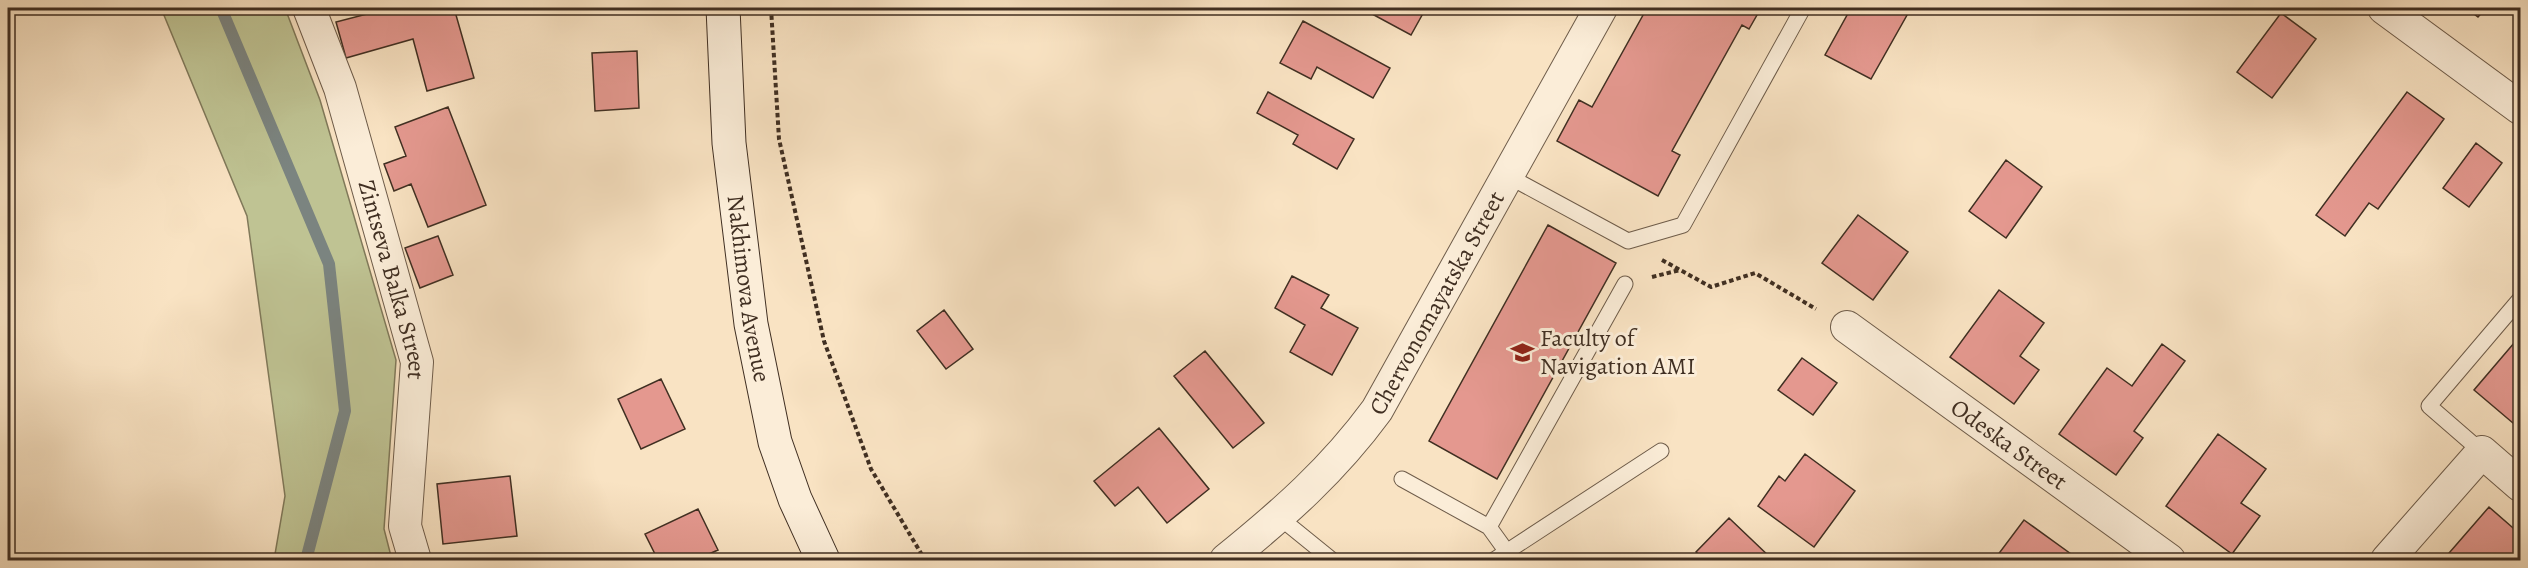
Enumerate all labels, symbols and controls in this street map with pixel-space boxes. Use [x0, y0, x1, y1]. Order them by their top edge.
street label: Zintseva Balka Street [351, 176, 433, 381]
street label: Chervonomayatska Street [1361, 185, 1512, 421]
street label: Nakhimova Avenue [719, 193, 778, 385]
place label: Faculty of Navigation AMI [1540, 322, 1695, 382]
school or university icon: Faculty of Navigation AMI [1509, 339, 1535, 365]
street label: Odeska Street [1944, 391, 2074, 497]

